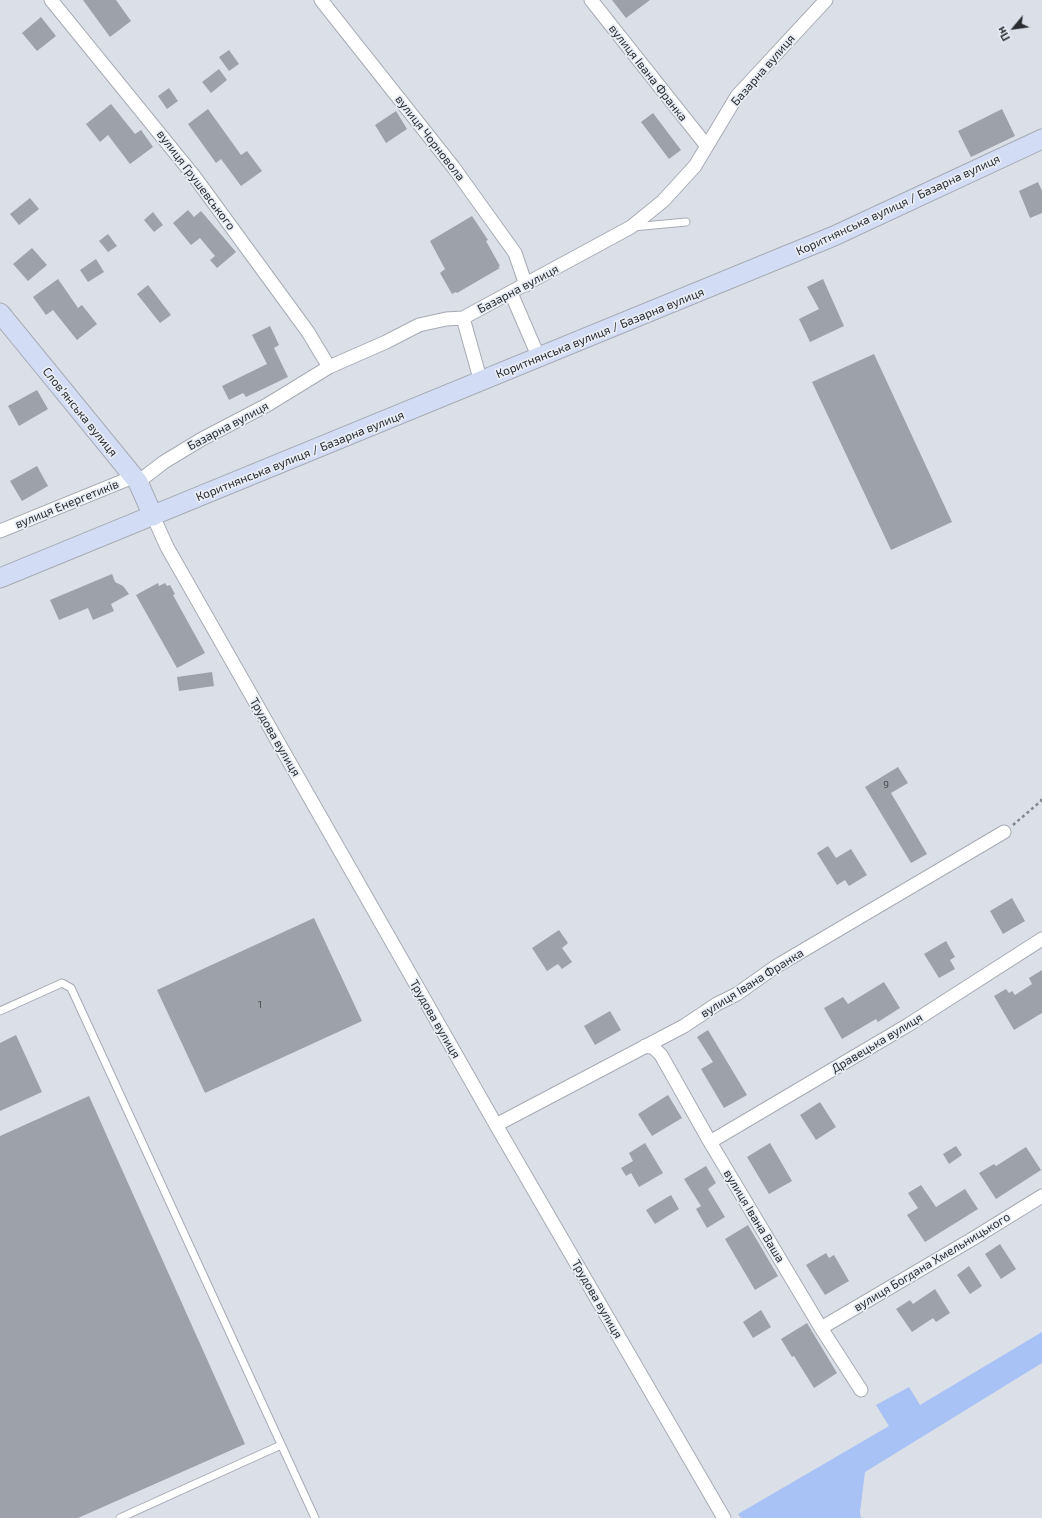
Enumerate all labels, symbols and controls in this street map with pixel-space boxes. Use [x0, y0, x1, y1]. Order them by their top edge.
north arrow [994, 8, 1034, 48]
street label: вулиця Івана Франка [606, 22, 690, 124]
text: Пн [994, 25, 1012, 43]
street label: Базарна вулиця [728, 31, 798, 109]
street label: вулиця Чорновола [392, 92, 468, 184]
street label: вулиця Грушевського [154, 127, 238, 233]
street label: Коритнянська вулиця / Базарна вулиця [794, 151, 1002, 259]
street label: Базарна вулиця [475, 262, 561, 316]
street label: Коритнянська вулиця / Базарна вулиця [494, 284, 706, 382]
street label: Словʼянська вулиця [39, 364, 121, 460]
street label: Базарна вулиця [185, 399, 271, 453]
street label: Коритнянська вулиця / Базарна вулиця [194, 407, 406, 505]
street label: вулиця Енергетиків [13, 477, 121, 531]
street label: Трудова вулиця [247, 695, 303, 779]
house number: 9 [883, 779, 889, 791]
street label: вулиця Івана Франка [698, 945, 806, 1021]
street label: Трудова вулиця [407, 977, 463, 1061]
house number: 1 [258, 999, 262, 1011]
street label: Дравецька вулиця [829, 1010, 925, 1076]
street label: вулиця Івана Ваша [721, 1167, 787, 1265]
street label: вулиця Богдана Хмельницького [851, 1210, 1013, 1314]
street label: Трудова вулиця [569, 1257, 625, 1341]

